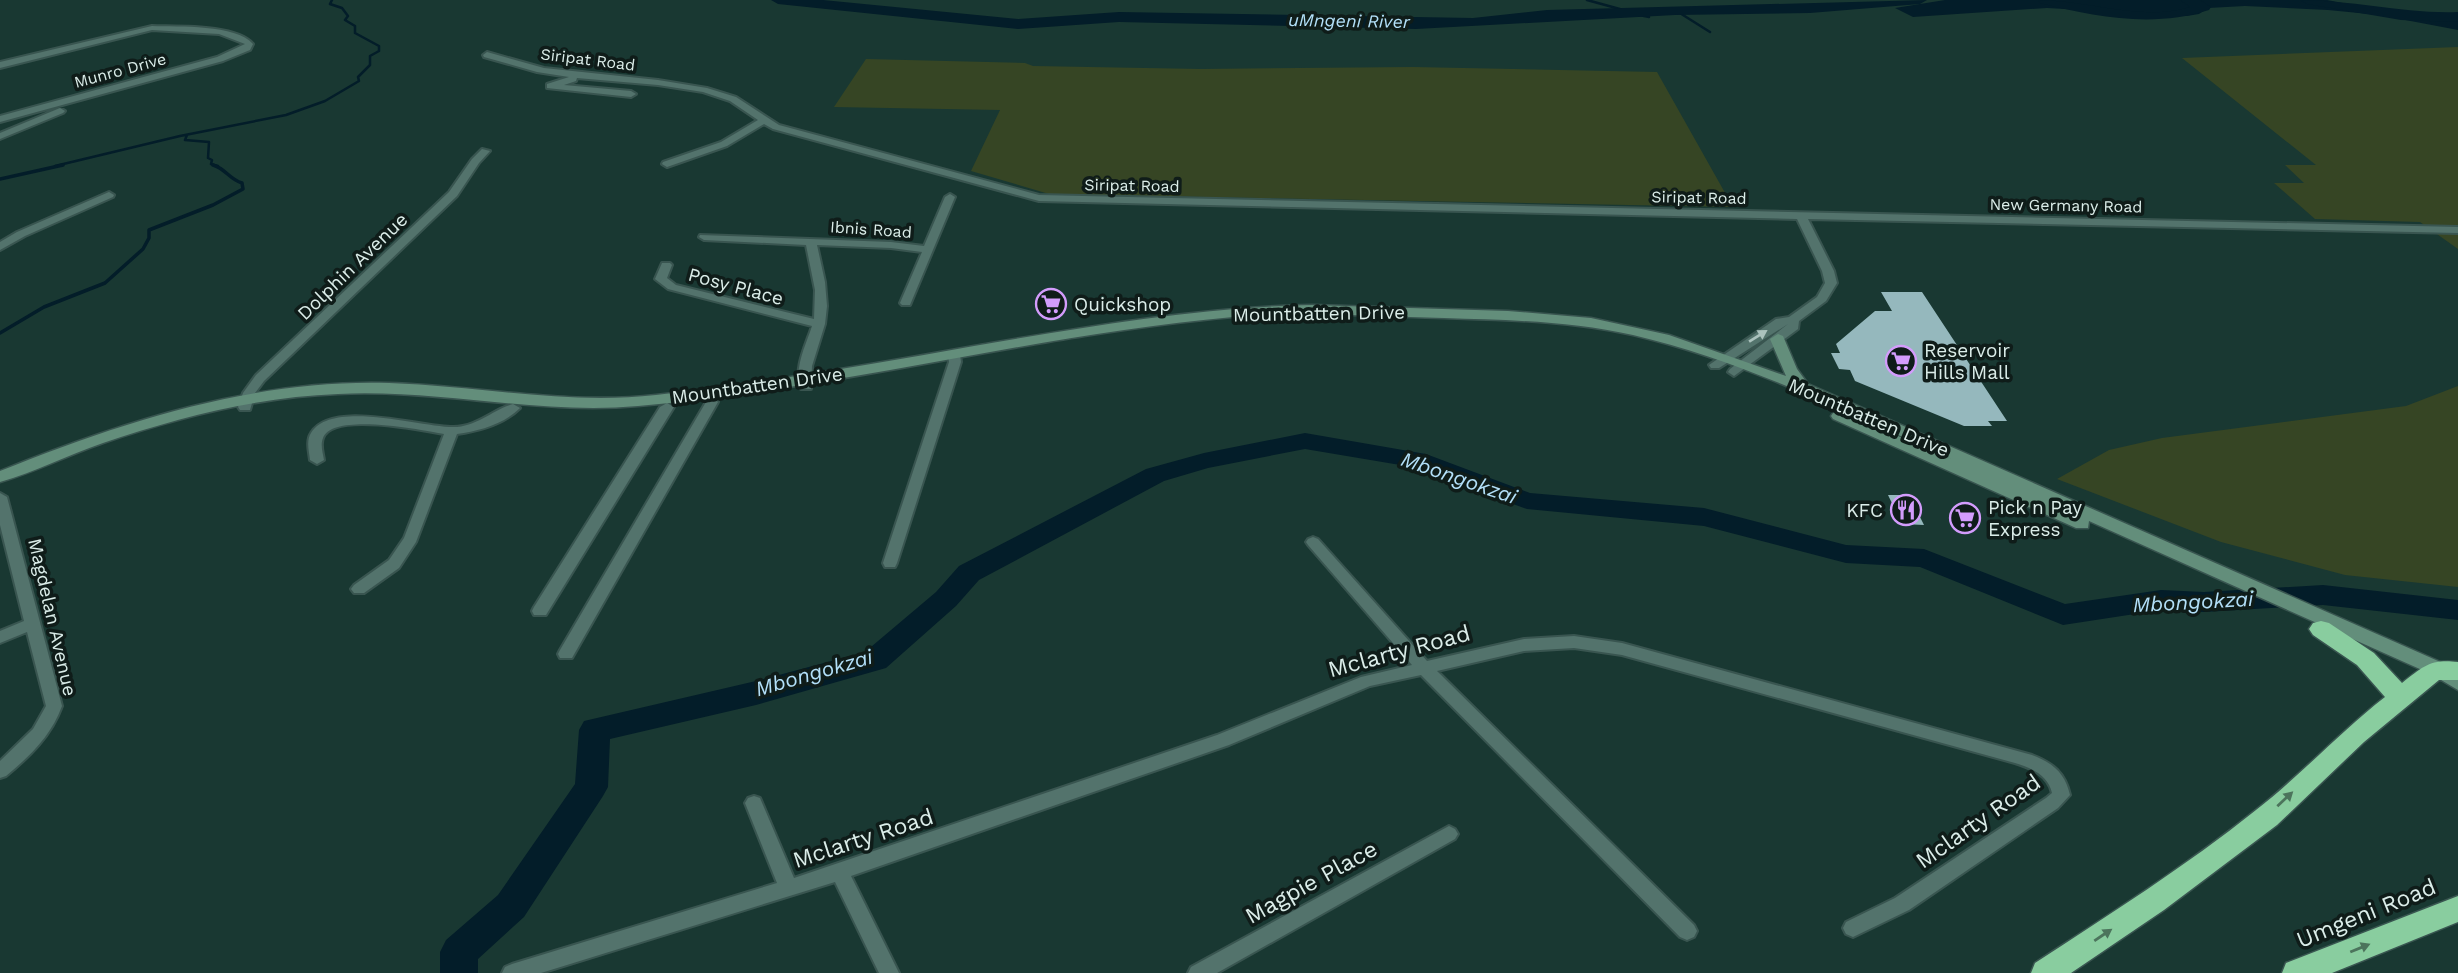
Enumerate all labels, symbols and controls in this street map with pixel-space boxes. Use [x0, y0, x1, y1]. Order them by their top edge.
water label: uMngeni River [1288, 9, 1411, 32]
street label: Siripat Road [540, 44, 636, 75]
street label: Munro Drive [72, 49, 168, 92]
street label: Siripat Road [1084, 175, 1180, 196]
street label: Siripat Road [1651, 187, 1747, 208]
street label: New Germany Road [1989, 195, 2143, 216]
street label: Dolphin Avenue [292, 208, 412, 325]
street label: Ibnis Road [830, 217, 912, 242]
street label: Posy Place [686, 263, 786, 310]
supermarket icon: Quickshop [1034, 287, 1068, 321]
place label: Quickshop [1074, 293, 1171, 316]
street label: Mountbatten Drive [1233, 300, 1405, 327]
one-way arrow [1748, 330, 1767, 343]
place label: Reservoir Hills Mall [1924, 339, 2010, 384]
supermarket icon: Reservoir Hills Mall [1884, 344, 1918, 378]
street label: Mountbatten Drive [670, 362, 844, 409]
street label: Mountbatten Drive [1785, 373, 1953, 462]
water label: Mbongokzai [1398, 446, 1521, 509]
restaurant icon: KFC [1889, 493, 1923, 527]
place label: Pick n Pay Express [1988, 496, 2082, 541]
place label: KFC [1846, 499, 1883, 522]
supermarket icon: Pick n Pay Express [1948, 501, 1982, 535]
street label: Magdelan Avenue [23, 536, 82, 698]
water label: Mbongokzai [2132, 586, 2255, 617]
street label: Mclarty Road [1325, 620, 1473, 683]
water label: Mbongokzai [752, 644, 876, 701]
street label: Mclarty Road [1911, 768, 2046, 874]
one-way arrow [2276, 792, 2293, 808]
street label: Mclarty Road [790, 803, 937, 874]
street label: Magpie Place [1241, 835, 1382, 930]
street label: Umgeni Road [2293, 873, 2440, 954]
one-way arrow [2094, 928, 2112, 942]
one-way arrow [2350, 942, 2371, 953]

